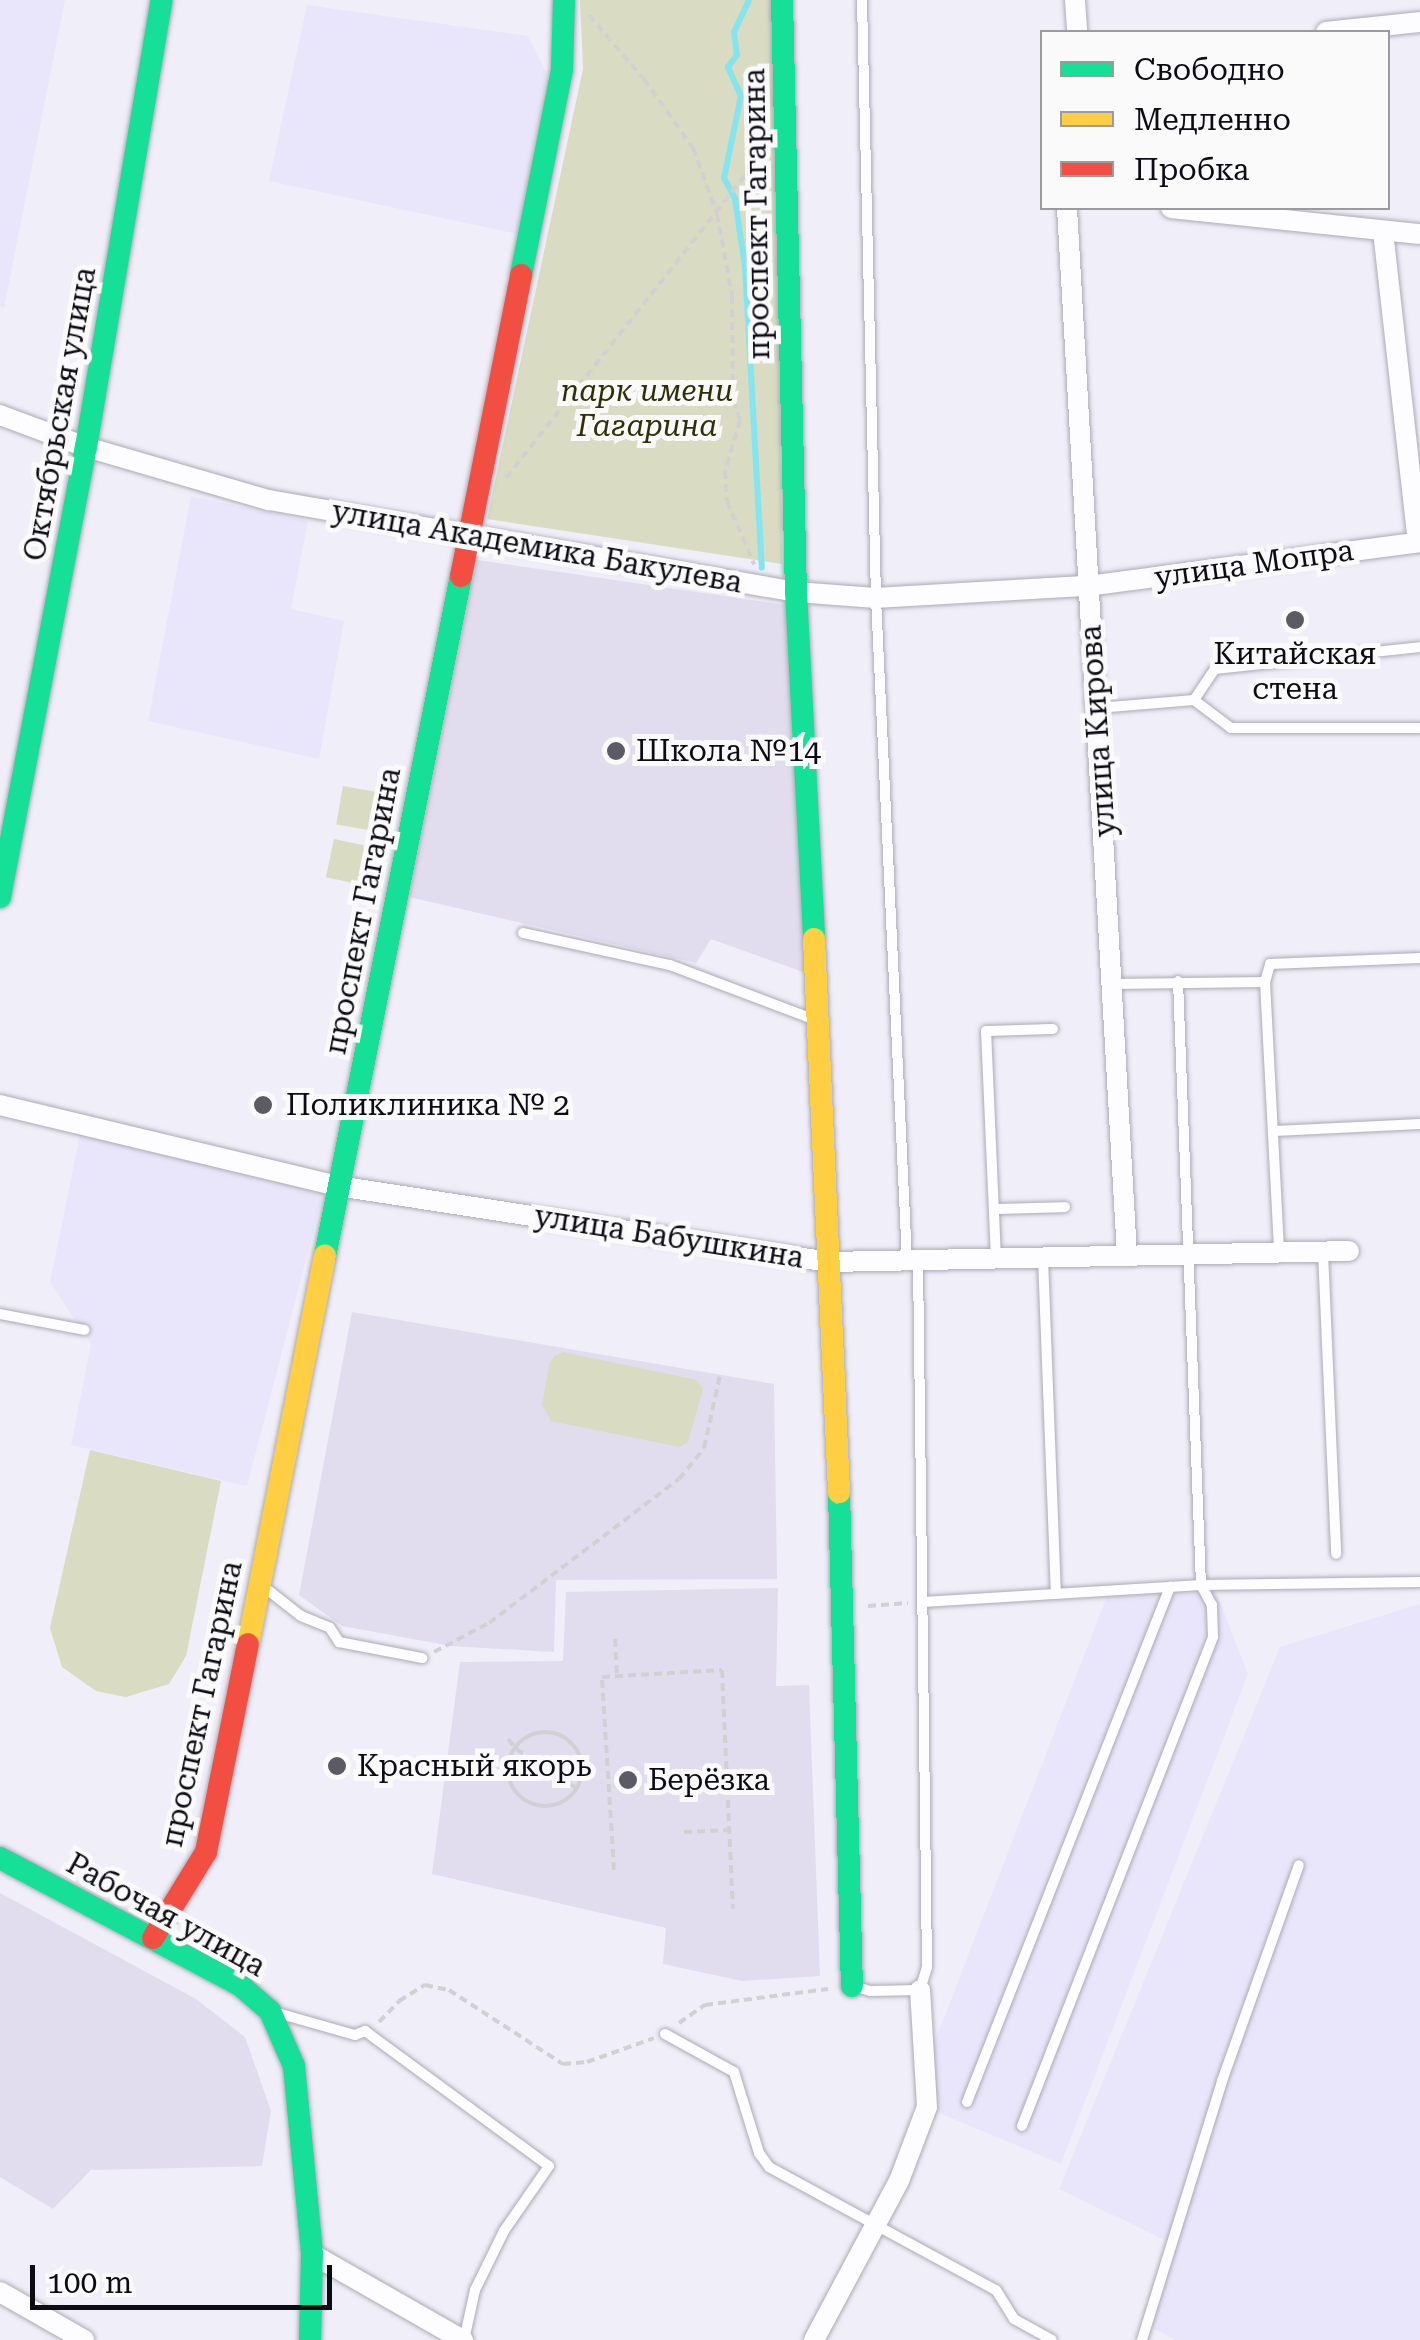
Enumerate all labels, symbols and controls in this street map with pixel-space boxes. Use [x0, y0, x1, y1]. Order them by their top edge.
legend [1040, 30, 1390, 210]
text: Свободно [1134, 52, 1285, 87]
street label: проспект Гагарина [736, 68, 778, 360]
text: Медленно [1134, 102, 1291, 137]
text: Пробка [1134, 152, 1249, 187]
street label: Октябрьская улица [16, 264, 104, 564]
park label: парк имени Гагарина [561, 373, 733, 444]
street label: улица Академика Бакулева [329, 493, 745, 601]
street label: улица Мопра [1152, 532, 1356, 596]
marker: Китайская стена [1284, 609, 1306, 631]
street label: улица Кирова [1073, 624, 1123, 838]
place label: Китайская стена [1214, 636, 1376, 706]
place label: Школа №14 [636, 733, 821, 769]
marker: Школа №14 [605, 740, 627, 762]
street label: проспект Гагарина [318, 765, 408, 1057]
place label: Поликлиника № 2 [286, 1087, 570, 1123]
marker: Поликлиника № 2 [250, 1092, 276, 1118]
street label: улица Бабушкина [532, 1198, 806, 1276]
street label: проспект Гагарина [154, 1558, 250, 1850]
place label: Красный якорь [357, 1748, 591, 1784]
marker: Красный якорь [326, 1755, 348, 1777]
place label: Берёзка [648, 1762, 770, 1798]
marker: Берёзка [617, 1769, 639, 1791]
street label: Рабочая улица [60, 1845, 272, 1985]
scale bar [35, 2245, 338, 2307]
text: 100 m [47, 2265, 132, 2300]

